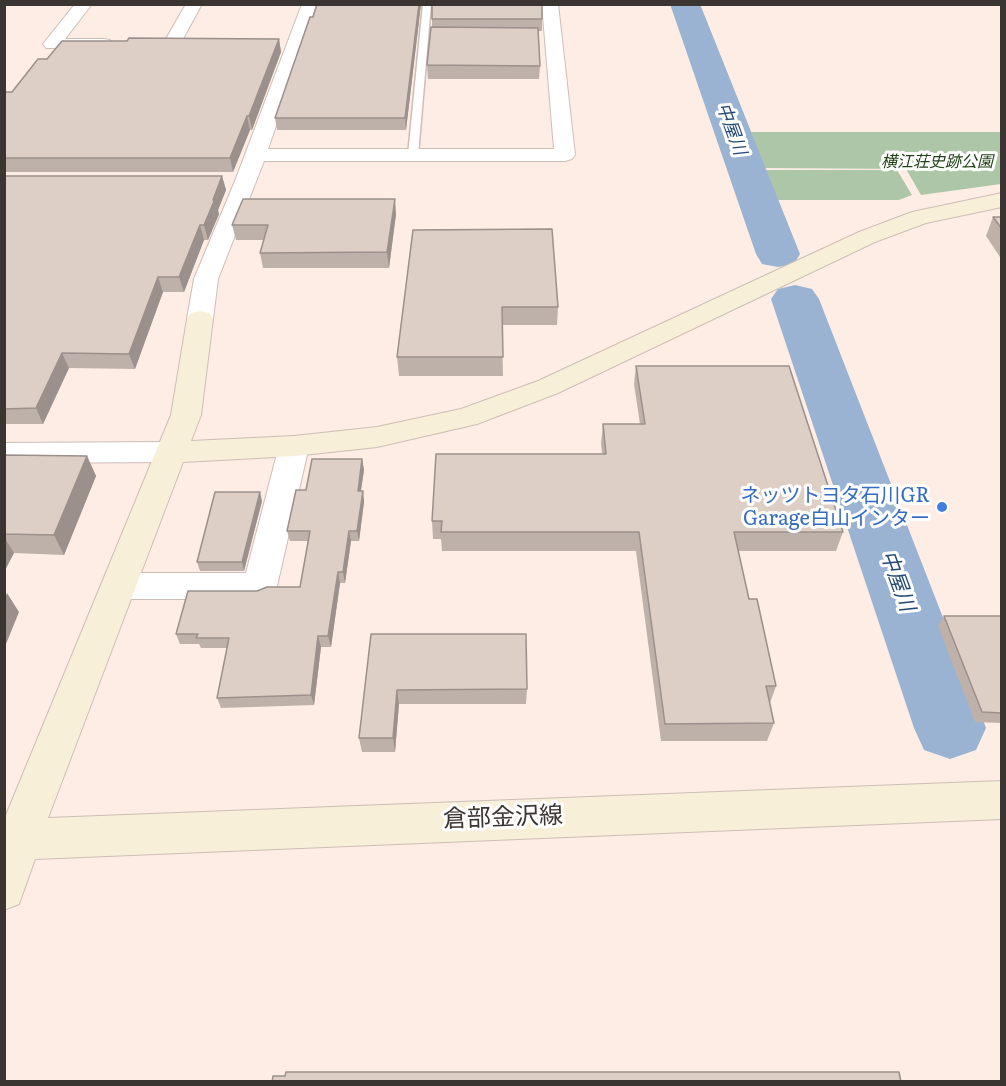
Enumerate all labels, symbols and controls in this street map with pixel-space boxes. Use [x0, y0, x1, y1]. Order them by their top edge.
water label: 中屋川 [712, 100, 750, 158]
park label: 横江荘史跡公園 [881, 152, 993, 172]
place label: ネッツトヨタ石川GR Garage白山インター [740, 484, 930, 531]
marker: ネッツトヨタ石川GR Garage白山インター [935, 500, 949, 514]
water label: 中屋川 [874, 547, 920, 615]
street label: 倉部金沢線 [443, 802, 563, 834]

